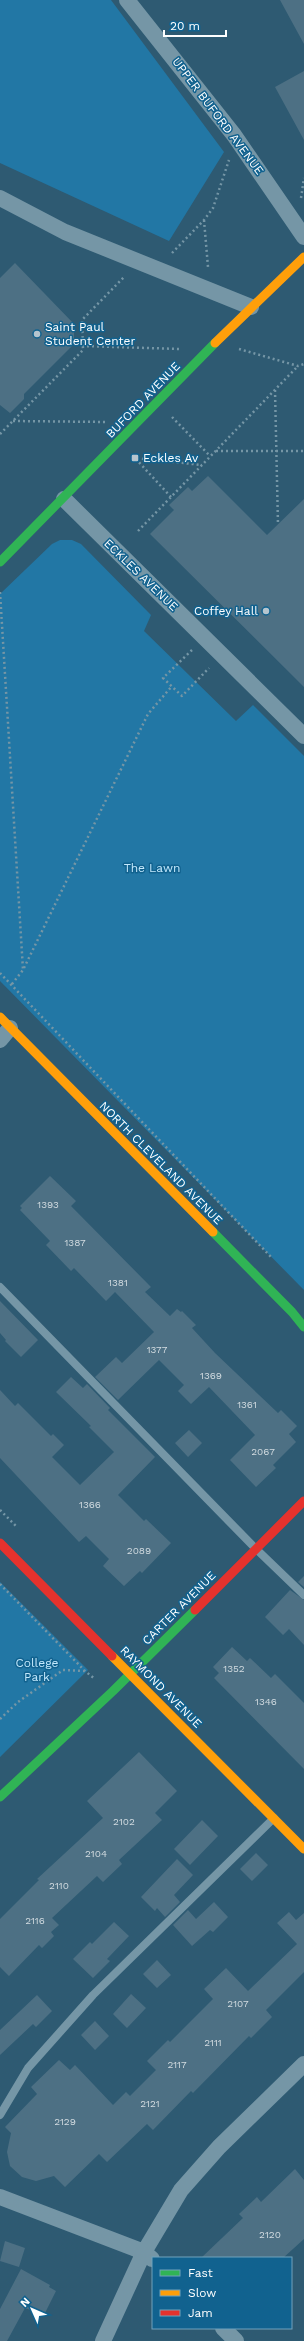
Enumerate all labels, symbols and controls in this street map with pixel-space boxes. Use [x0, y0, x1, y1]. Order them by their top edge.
scale bar [164, 12, 226, 38]
text: 20 m [170, 19, 200, 33]
street label: UPPER BUFORD AVENUE [169, 55, 267, 178]
place label: Saint Paul Student Center [45, 320, 135, 348]
marker: Saint Paul Student Center [32, 329, 42, 339]
street label: BUFORD AVENUE [103, 359, 183, 441]
place label: Eckles Av [143, 451, 199, 465]
marker: Eckles Av [130, 453, 140, 463]
street label: ECKLES AVENUE [101, 536, 181, 614]
place label: Coffey Hall [194, 604, 258, 618]
marker: Coffey Hall [261, 606, 271, 616]
park label: The Lawn [124, 861, 180, 875]
street label: NORTH CLEVELAND AVENUE [97, 1099, 226, 1228]
house number: 1393 [37, 1199, 59, 1210]
house number: 1387 [64, 1237, 86, 1248]
house number: 1381 [108, 1277, 128, 1288]
house number: 1377 [147, 1344, 168, 1355]
house number: 1369 [200, 1370, 222, 1381]
house number: 1361 [237, 1399, 257, 1410]
house number: 2067 [251, 1446, 275, 1457]
house number: 1366 [79, 1499, 101, 1510]
house number: 2089 [127, 1545, 151, 1556]
street label: CARTER AVENUE [139, 1568, 219, 1648]
street label: RAYMOND AVENUE [117, 1643, 205, 1731]
park label: College Park [15, 1656, 59, 1684]
house number: 1352 [223, 1663, 245, 1674]
house number: 1346 [255, 1696, 277, 1707]
house number: 2102 [113, 1816, 135, 1827]
house number: 2104 [85, 1848, 107, 1859]
house number: 2110 [49, 1880, 69, 1891]
house number: 2116 [25, 1915, 45, 1926]
house number: 2107 [227, 1998, 249, 2009]
house number: 2111 [204, 2037, 222, 2048]
house number: 2117 [167, 2059, 187, 2070]
house number: 2121 [140, 2098, 160, 2109]
house number: 2129 [54, 2116, 76, 2127]
house number: 2120 [259, 2229, 281, 2240]
legend [152, 2257, 292, 2329]
text: Fast [188, 2266, 213, 2280]
text: Slow [188, 2286, 216, 2300]
north arrow [12, 2289, 52, 2329]
text: N [18, 2295, 33, 2310]
text: Jam [188, 2306, 213, 2320]

